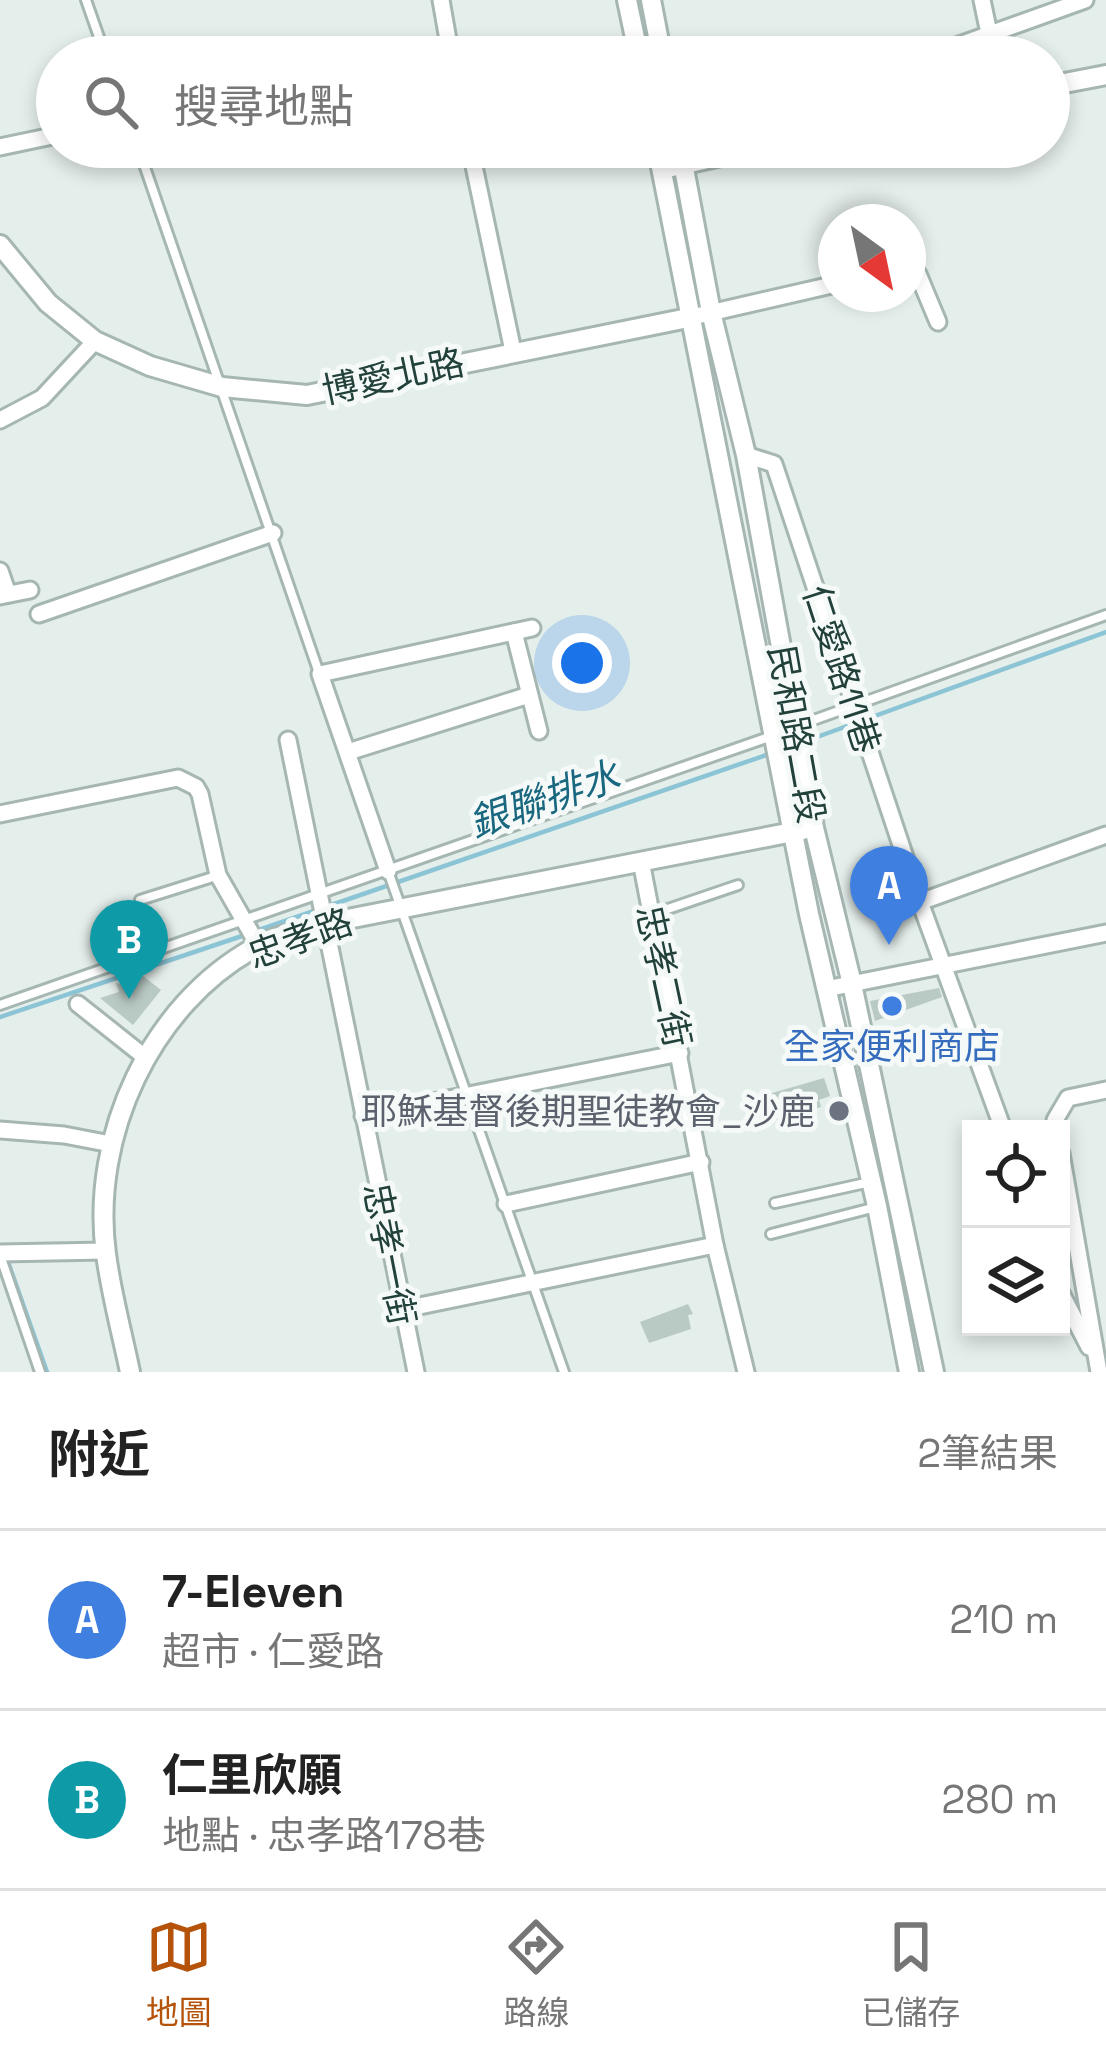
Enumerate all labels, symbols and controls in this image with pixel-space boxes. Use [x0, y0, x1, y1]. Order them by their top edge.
search box [36, 36, 1070, 168]
icon: search [78, 69, 144, 135]
text: 搜尋地點 [174, 78, 354, 135]
north arrow [818, 204, 926, 312]
street label: 博愛北路 [318, 340, 468, 414]
street label: 仁愛路11巷 [792, 579, 890, 759]
your location [552, 633, 612, 693]
street label: 民和路二段 [758, 642, 834, 827]
water label: 銀聯排水 [462, 750, 628, 848]
pin: A [850, 846, 928, 945]
street label: 忠孝路 [242, 899, 359, 979]
pin: B [90, 900, 168, 999]
street label: 忠孝二街 [626, 901, 700, 1051]
marker: 全家便利商店 [879, 993, 905, 1019]
place label: 全家便利商店 [784, 1024, 1000, 1070]
place label: 耶穌基督後期聖徒教會_沙鹿 [361, 1089, 815, 1135]
marker: 耶穌基督後期聖徒教會_沙鹿 [826, 1098, 852, 1124]
map controls [962, 1120, 1070, 1336]
button: locate [962, 1120, 1070, 1228]
street label: 忠孝一街 [353, 1179, 425, 1329]
button: layers [962, 1228, 1070, 1336]
text: 附近 [48, 1422, 150, 1487]
text: 2筆結果 [917, 1429, 1058, 1478]
text: 7-Eleven [162, 1563, 344, 1620]
text: A [75, 1595, 99, 1644]
text: 210 m [950, 1595, 1058, 1644]
text: 超市 · 仁愛路 [162, 1627, 384, 1676]
text: 仁里欣願 [162, 1747, 342, 1804]
text: B [74, 1775, 100, 1824]
text: 280 m [942, 1775, 1058, 1824]
text: 地點 · 忠孝路178巷 [162, 1811, 486, 1860]
tab: 地圖 [146, 1914, 212, 2034]
tab: 路線 [503, 1914, 569, 2034]
tab: 已儲存 [861, 1914, 960, 2034]

